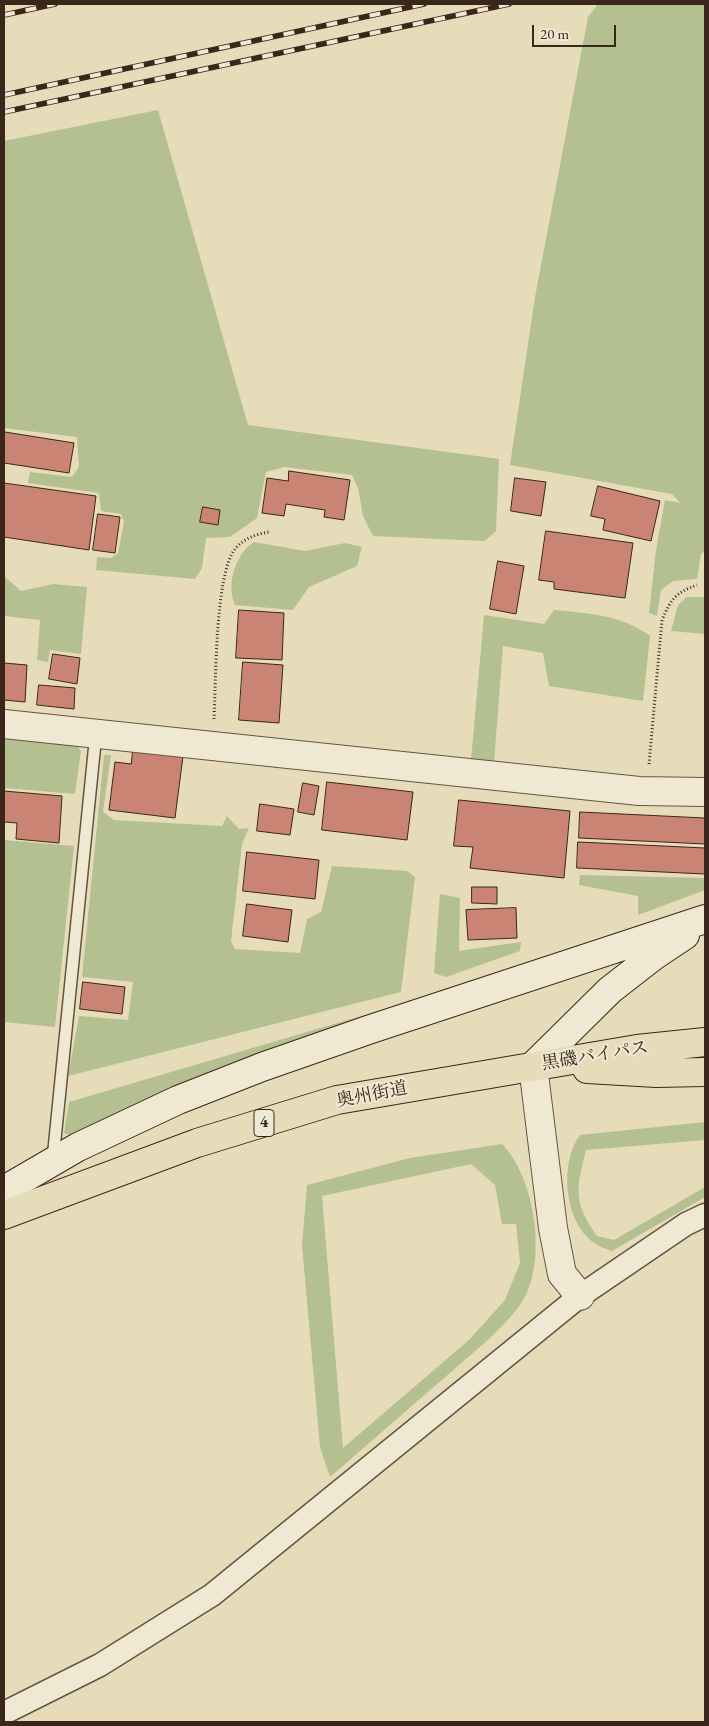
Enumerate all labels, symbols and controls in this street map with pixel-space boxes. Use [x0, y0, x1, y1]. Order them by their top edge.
scale bar [534, 15, 618, 47]
text: 20 m [540, 24, 569, 43]
street label: 黒磯バイパス [540, 1037, 650, 1075]
street label: 奥州街道 [335, 1078, 409, 1112]
road number: 4 [254, 1110, 274, 1136]

